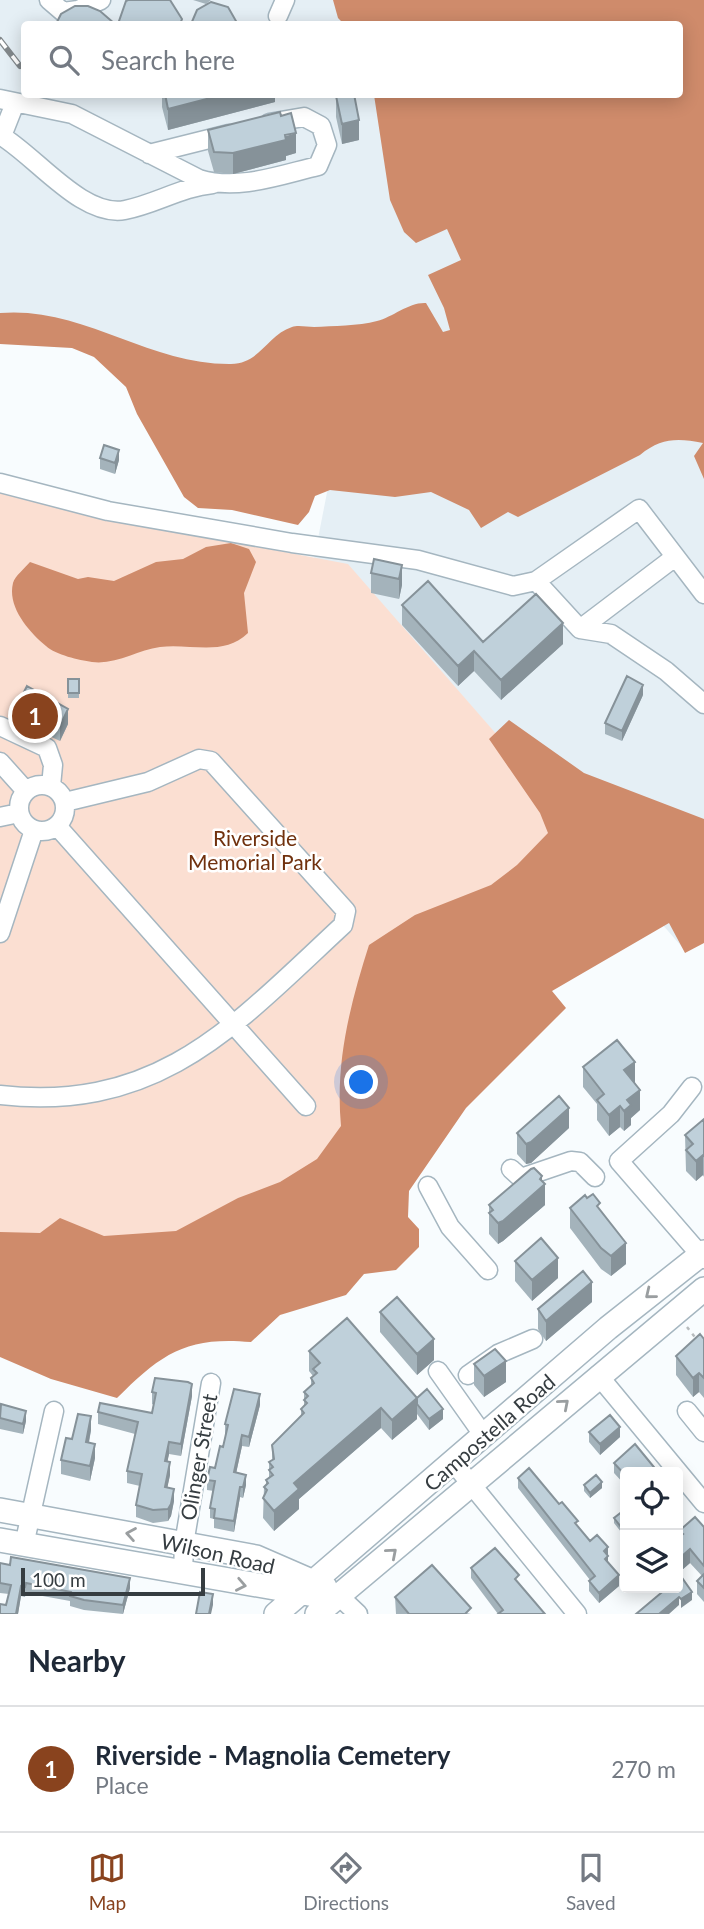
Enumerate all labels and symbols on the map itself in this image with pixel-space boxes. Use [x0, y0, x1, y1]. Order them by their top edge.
pin: 1 [12, 690, 58, 742]
park label: Riverside Memorial Park [188, 825, 322, 874]
your location [344, 1065, 378, 1099]
one-way arrow [646, 1286, 658, 1299]
street label: Campostella Road [418, 1368, 560, 1496]
street label: Olinger Street [175, 1391, 222, 1522]
one-way arrow [556, 1400, 569, 1412]
one-way arrow [125, 1528, 137, 1543]
street label: Wilson Road [159, 1528, 277, 1578]
one-way arrow [384, 1549, 397, 1561]
scale bar [21, 1565, 205, 1597]
one-way arrow [235, 1576, 247, 1591]

